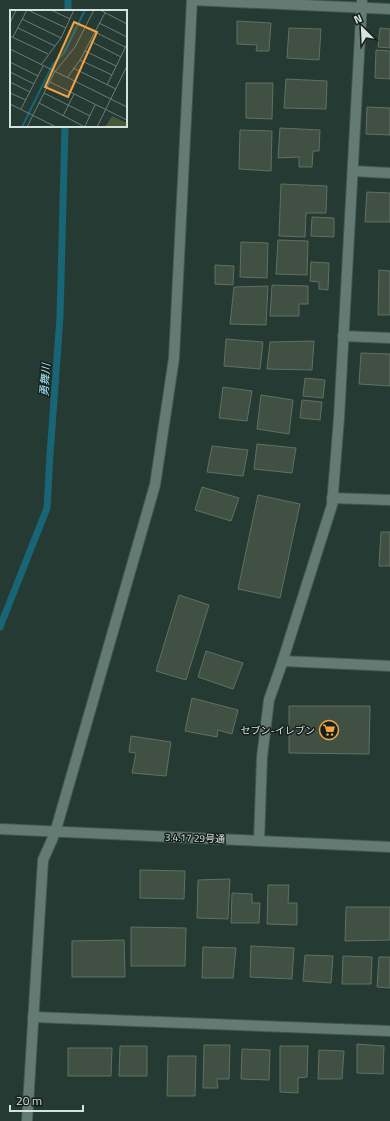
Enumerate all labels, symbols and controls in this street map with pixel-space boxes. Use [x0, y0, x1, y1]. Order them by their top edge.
north arrow [342, 8, 382, 48]
inset map [10, 10, 127, 127]
text: N [351, 10, 365, 28]
water label: 勇舞川 [36, 362, 54, 397]
supermarket icon: セブン-イレブン [318, 719, 340, 741]
place label: セブン-イレブン [241, 723, 315, 738]
street label: 3.4.17 29号通 [165, 829, 225, 847]
scale bar [10, 1087, 83, 1113]
text: 20 m [16, 1091, 42, 1110]

